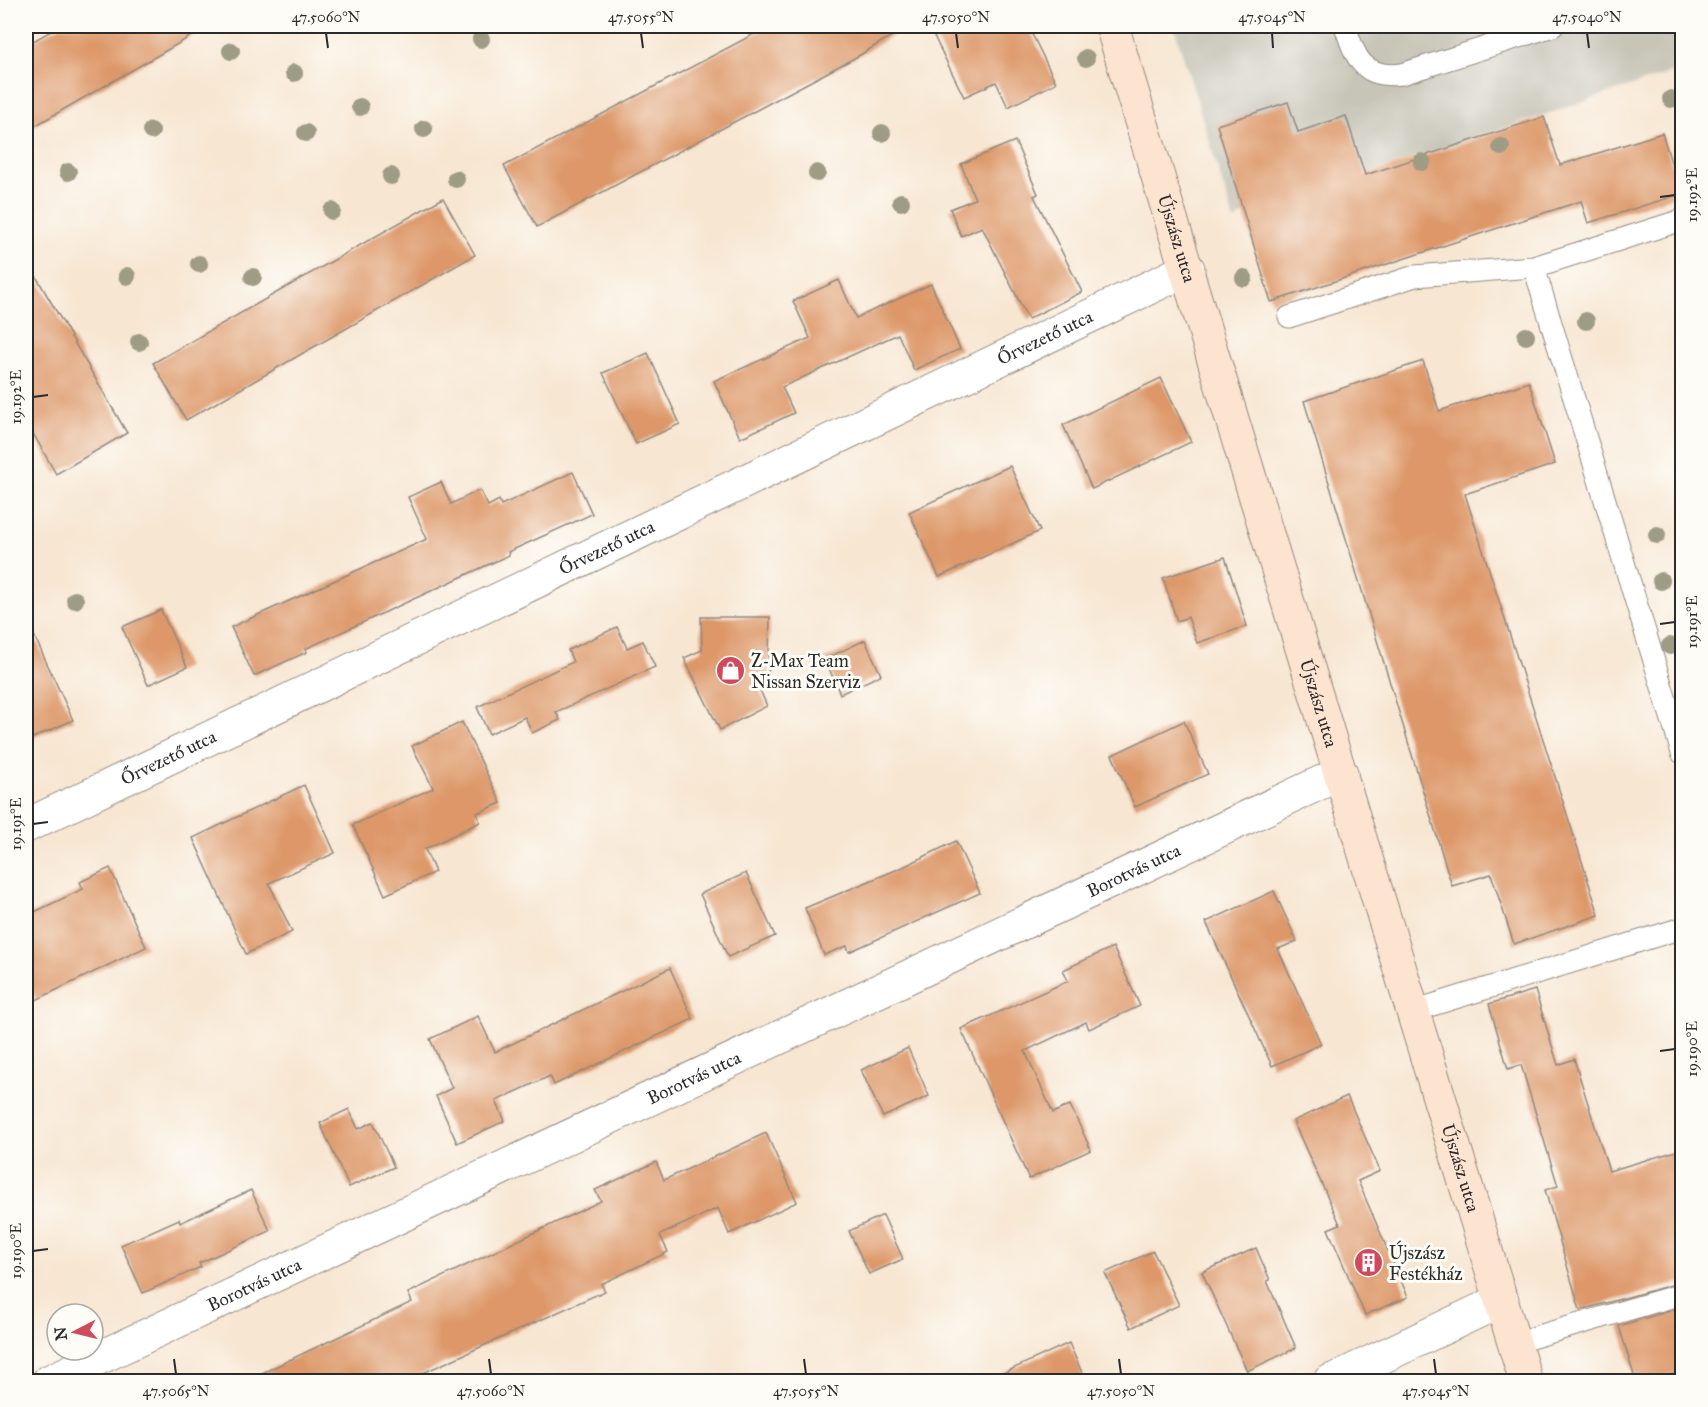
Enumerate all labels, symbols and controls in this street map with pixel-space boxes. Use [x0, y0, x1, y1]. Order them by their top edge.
text: 47.5060°N [292, 8, 361, 26]
text: 47.5055°N [608, 8, 674, 26]
text: 47.5050°N [922, 8, 990, 26]
text: 47.5045°N [1238, 8, 1306, 26]
text: 47.5040°N [1552, 8, 1622, 26]
text: 19.192°E [1683, 168, 1701, 222]
street label: Újszász utca [1153, 191, 1201, 285]
street label: Őrvezető utca [993, 305, 1097, 370]
text: 19.192°E [7, 370, 25, 424]
street label: Őrvezető utca [555, 515, 658, 580]
text: 19.191°E [1683, 595, 1701, 648]
place label: Z-Max Team Nissan Szerviz [751, 650, 861, 693]
shop icon: Z-Max Team Nissan Szerviz [714, 655, 746, 687]
street label: Újszász utca [1295, 656, 1343, 750]
street label: Őrvezető utca [116, 725, 220, 790]
text: 19.191°E [7, 797, 25, 850]
street label: Borotvás utca [1083, 839, 1184, 902]
text: 19.190°E [1683, 1021, 1701, 1077]
street label: Borotvás utca [643, 1046, 745, 1109]
street label: Újszász utca [1437, 1121, 1485, 1215]
text: 19.190°E [7, 1223, 25, 1279]
place label: Újszász Festékház [1389, 1240, 1463, 1285]
building icon: Újszász Festékház [1352, 1247, 1384, 1279]
street label: Borotvás utca [204, 1253, 305, 1316]
north arrow [45, 1302, 105, 1362]
text: N [50, 1325, 71, 1342]
text: 47.5065°N [143, 1382, 210, 1400]
text: 47.5060°N [457, 1382, 526, 1400]
text: 47.5055°N [773, 1382, 839, 1400]
text: 47.5050°N [1087, 1382, 1155, 1400]
text: 47.5045°N [1402, 1382, 1470, 1400]

